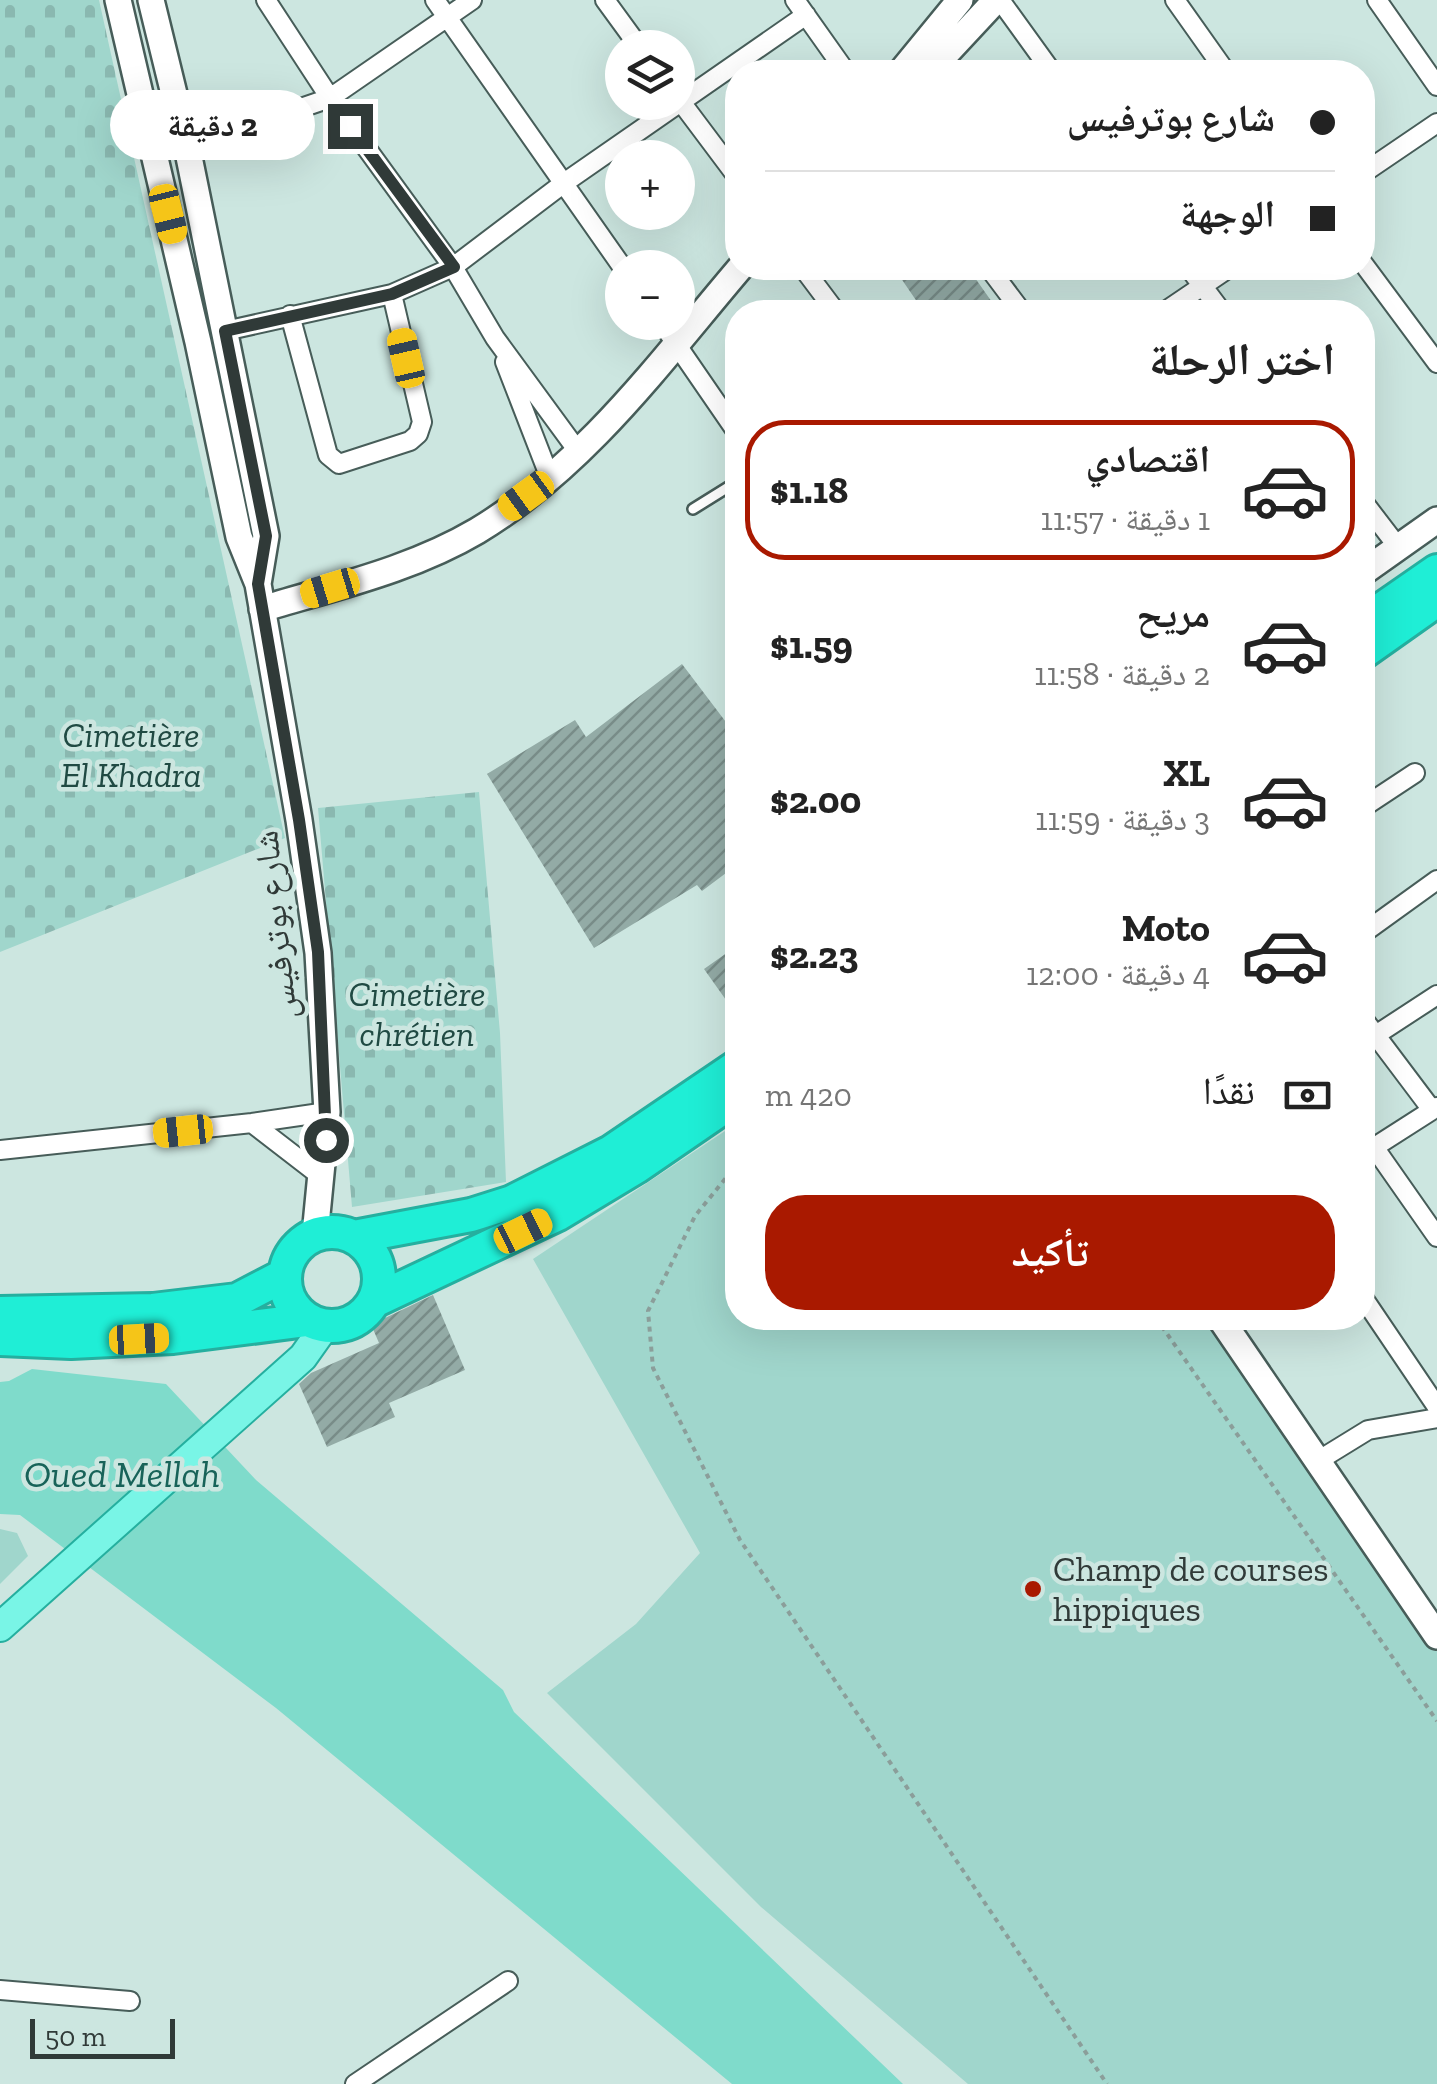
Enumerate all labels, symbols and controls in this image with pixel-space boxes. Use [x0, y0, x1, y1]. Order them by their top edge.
map controls [605, 30, 695, 340]
button: layers [605, 30, 695, 120]
callout: 2 دقيقة [110, 91, 315, 161]
text: شارع بوترفيس [1067, 95, 1275, 141]
route end [328, 104, 373, 149]
text: 2 دقيقة [167, 106, 258, 144]
button: + [605, 140, 695, 230]
car [146, 181, 190, 247]
text: الوجهة [1180, 191, 1275, 237]
button: − [605, 250, 695, 340]
car [385, 325, 427, 391]
text: اختر الرحلة [1149, 333, 1335, 387]
text: اقتصادي [1086, 436, 1210, 482]
icon: car [1240, 445, 1330, 535]
car [493, 466, 559, 526]
text: $1.18 [770, 467, 849, 513]
text: 1 دقيقة · 11:57 [1041, 500, 1210, 538]
car [297, 565, 363, 611]
text: مريح [1136, 591, 1210, 637]
icon: car [1240, 600, 1330, 690]
text: $1.59 [770, 622, 853, 668]
text: 2 دقيقة · 11:58 [1034, 655, 1210, 693]
park label: Cimetière El Khadra [61, 714, 201, 796]
text: XL [1163, 750, 1210, 796]
icon: car [1240, 755, 1330, 845]
text: $2.00 [770, 777, 862, 823]
text: 3 دقيقة · 11:59 [1035, 800, 1210, 838]
street label: شارع بوترفيس [244, 828, 307, 1021]
text: Moto [1122, 905, 1210, 951]
icon: car [1240, 910, 1330, 1000]
text: $2.23 [770, 932, 858, 978]
text: 4 دقيقة · 12:00 [1026, 955, 1210, 993]
park label: Cimetière chrétien [348, 973, 486, 1055]
text: نقدًا [1203, 1068, 1255, 1114]
icon: cash [1280, 1068, 1335, 1123]
text: 420 m [765, 1076, 852, 1114]
car [152, 1113, 214, 1149]
route start [304, 1118, 349, 1163]
button: تأكيد [765, 1195, 1335, 1310]
car [489, 1204, 557, 1258]
car [108, 1322, 170, 1356]
water label: Oued Mellah [24, 1451, 220, 1497]
place label: Champ de courses hippiques [1053, 1548, 1329, 1630]
marker: Champ de courses hippiques [1022, 1578, 1044, 1600]
scale bar [30, 2014, 175, 2058]
text: 50 m [45, 2020, 106, 2053]

